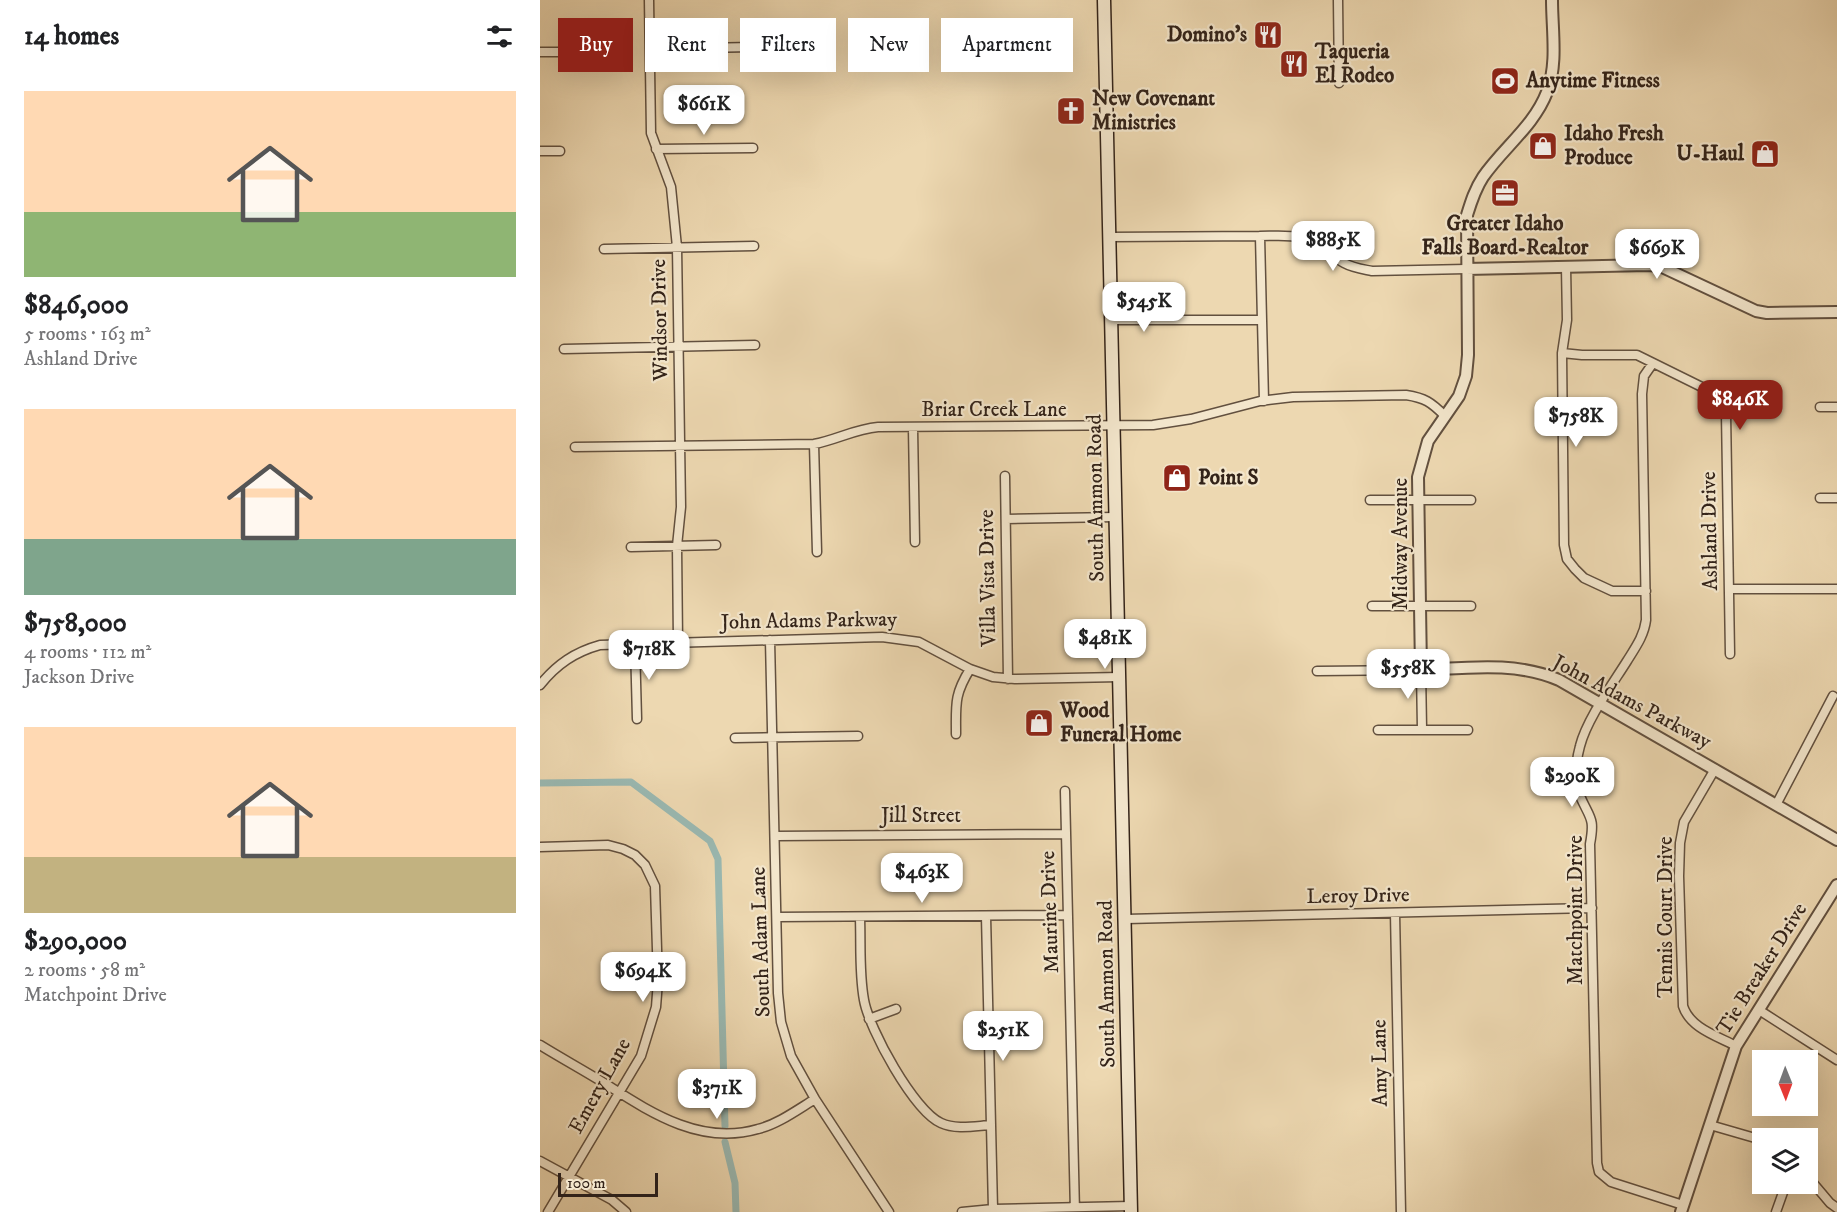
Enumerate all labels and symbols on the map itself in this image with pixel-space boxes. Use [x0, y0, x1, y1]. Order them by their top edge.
restaurant icon: Domino's [1252, 19, 1284, 51]
place label: Domino's [1167, 22, 1247, 48]
place label: Taqueria El Rodeo [1314, 39, 1394, 89]
restaurant icon: Taqueria El Rodeo [1278, 48, 1310, 80]
sports icon: Anytime Fitness [1489, 65, 1521, 97]
place label: Anytime Fitness [1525, 68, 1660, 94]
pin: $661K [662, 85, 746, 136]
place label: New Covenant Ministries [1092, 86, 1215, 136]
church icon: New Covenant Ministries [1055, 95, 1087, 127]
place label: Idaho Fresh Produce [1564, 121, 1665, 171]
shop icon: Idaho Fresh Produce [1527, 130, 1559, 162]
shop icon: U-Haul [1749, 138, 1781, 170]
place label: U-Haul [1676, 141, 1745, 167]
office icon: Greater Idaho Falls Board-Realtor [1489, 177, 1521, 209]
place label: Greater Idaho Falls Board-Realtor [1422, 211, 1590, 261]
pin: $885K [1291, 221, 1375, 272]
pin: $669K [1615, 229, 1699, 280]
street label: Windsor Drive [646, 258, 674, 382]
pin: $545K [1102, 282, 1186, 333]
pin: $846K [1698, 380, 1782, 431]
street label: Briar Creek Lane [921, 397, 1067, 423]
pin: $758K [1534, 397, 1618, 448]
street label: South Ammon Road [1082, 413, 1110, 582]
shop icon: Point S [1161, 462, 1193, 494]
place label: Point S [1198, 465, 1259, 491]
street label: Ashland Drive [1696, 471, 1724, 591]
street label: Midway Avenue [1388, 478, 1414, 610]
street label: Villa Vista Drive [974, 509, 1002, 648]
street label: John Adams Parkway [719, 606, 898, 636]
pin: $481K [1063, 619, 1147, 670]
pin: $718K [607, 630, 691, 681]
street label: John Adams Parkway [1546, 648, 1717, 755]
pin: $558K [1366, 649, 1450, 700]
place label: Wood Funeral Home [1059, 698, 1182, 748]
shop icon: Wood Funeral Home [1023, 707, 1055, 739]
pin: $290K [1530, 757, 1614, 808]
street label: Jill Street [879, 803, 961, 829]
street label: Matchpoint Drive [1563, 835, 1589, 985]
street label: Tennis Court Drive [1653, 836, 1679, 998]
street label: Maurine Drive [1035, 850, 1065, 974]
pin: $463K [880, 853, 964, 904]
street label: South Adam Lane [745, 866, 777, 1018]
street label: Leroy Drive [1306, 882, 1410, 910]
street label: Tie Breaker Drive [1711, 898, 1813, 1040]
street label: South Ammon Road [1093, 899, 1121, 1068]
pin: $694K [601, 952, 685, 1003]
pin: $251K [961, 1011, 1045, 1062]
street label: Amy Lane [1366, 1019, 1394, 1107]
street label: Emery Lane [563, 1033, 637, 1138]
north arrow [1752, 1050, 1818, 1116]
pin: $371K [675, 1069, 759, 1120]
scale bar [558, 1170, 658, 1198]

